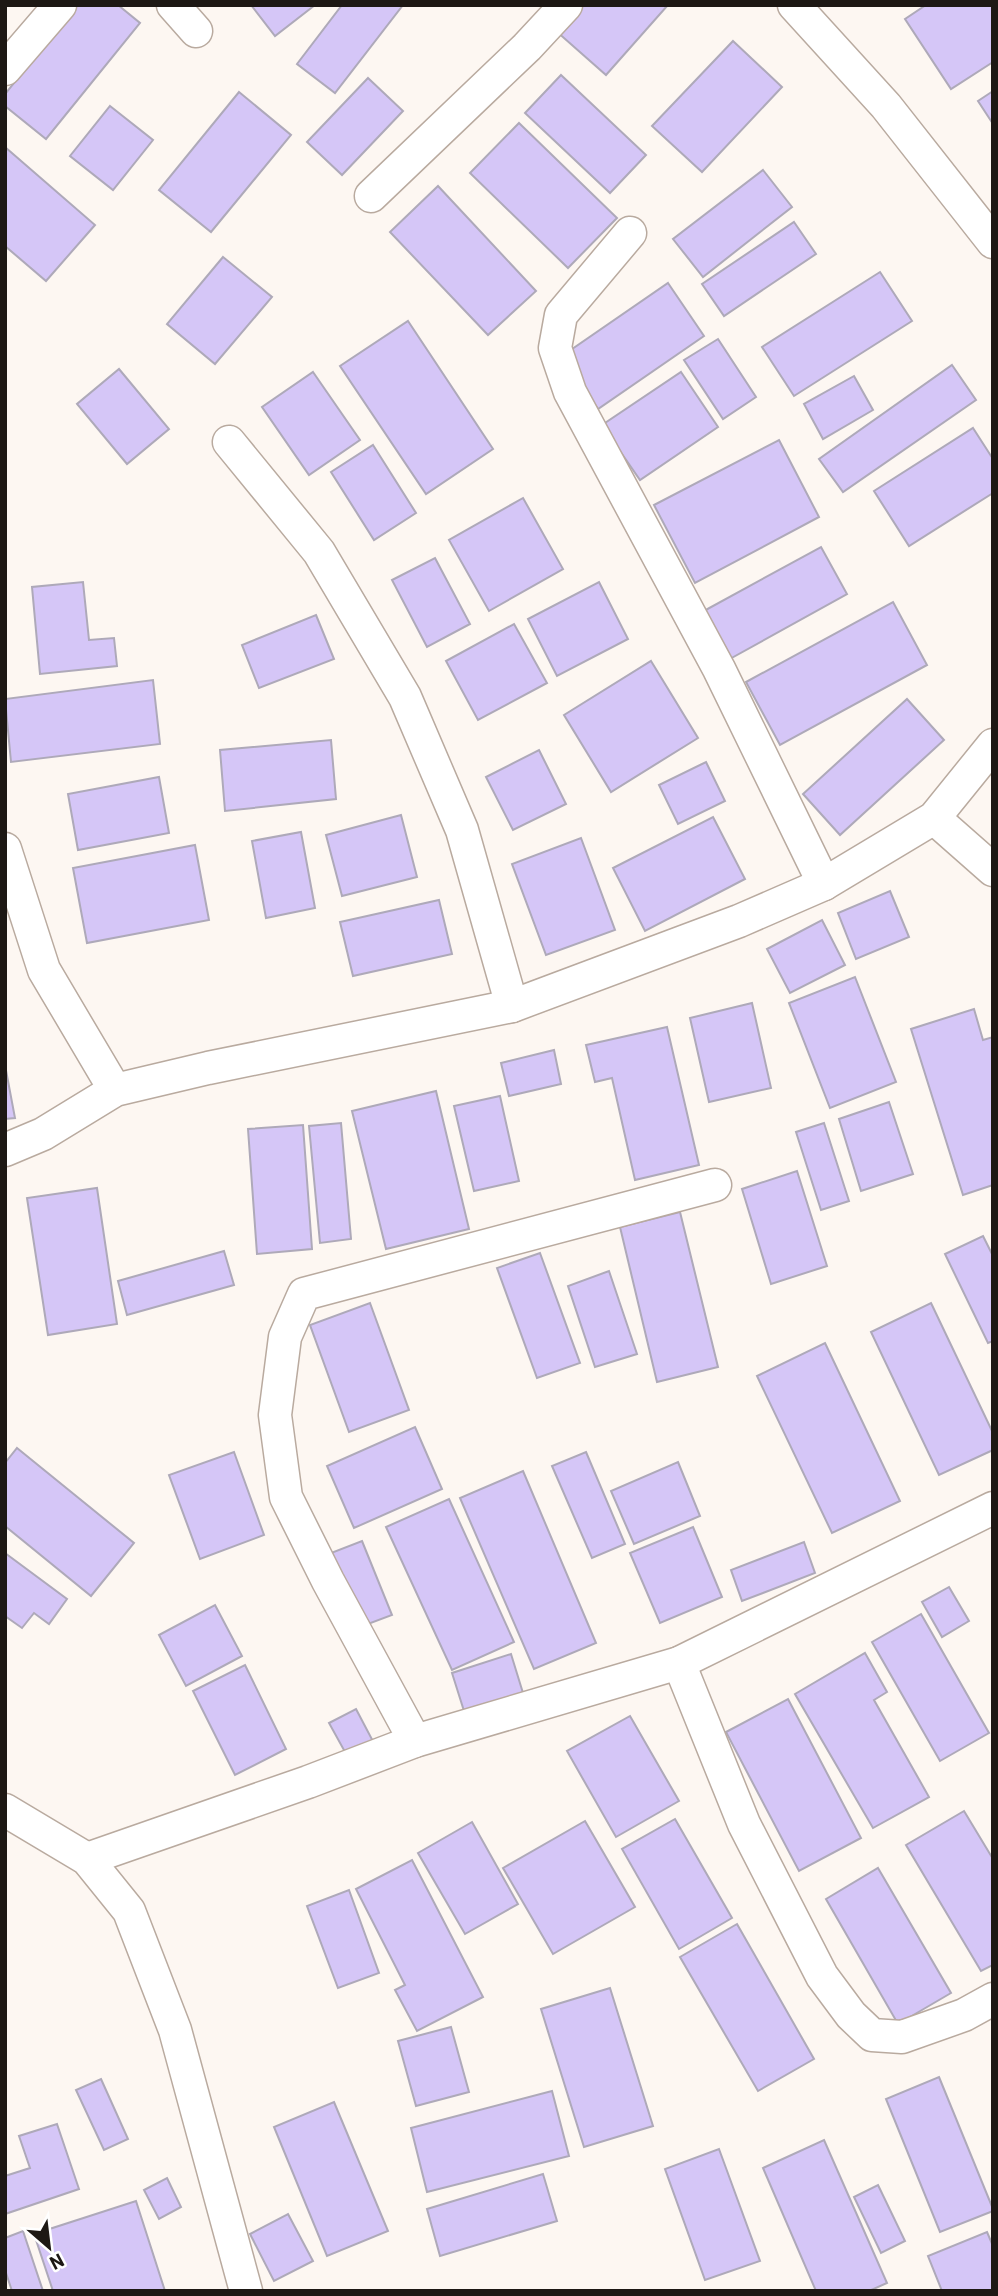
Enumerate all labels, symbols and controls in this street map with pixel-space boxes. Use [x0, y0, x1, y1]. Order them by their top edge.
north arrow [14, 2212, 84, 2282]
text: N [46, 2249, 68, 2276]

